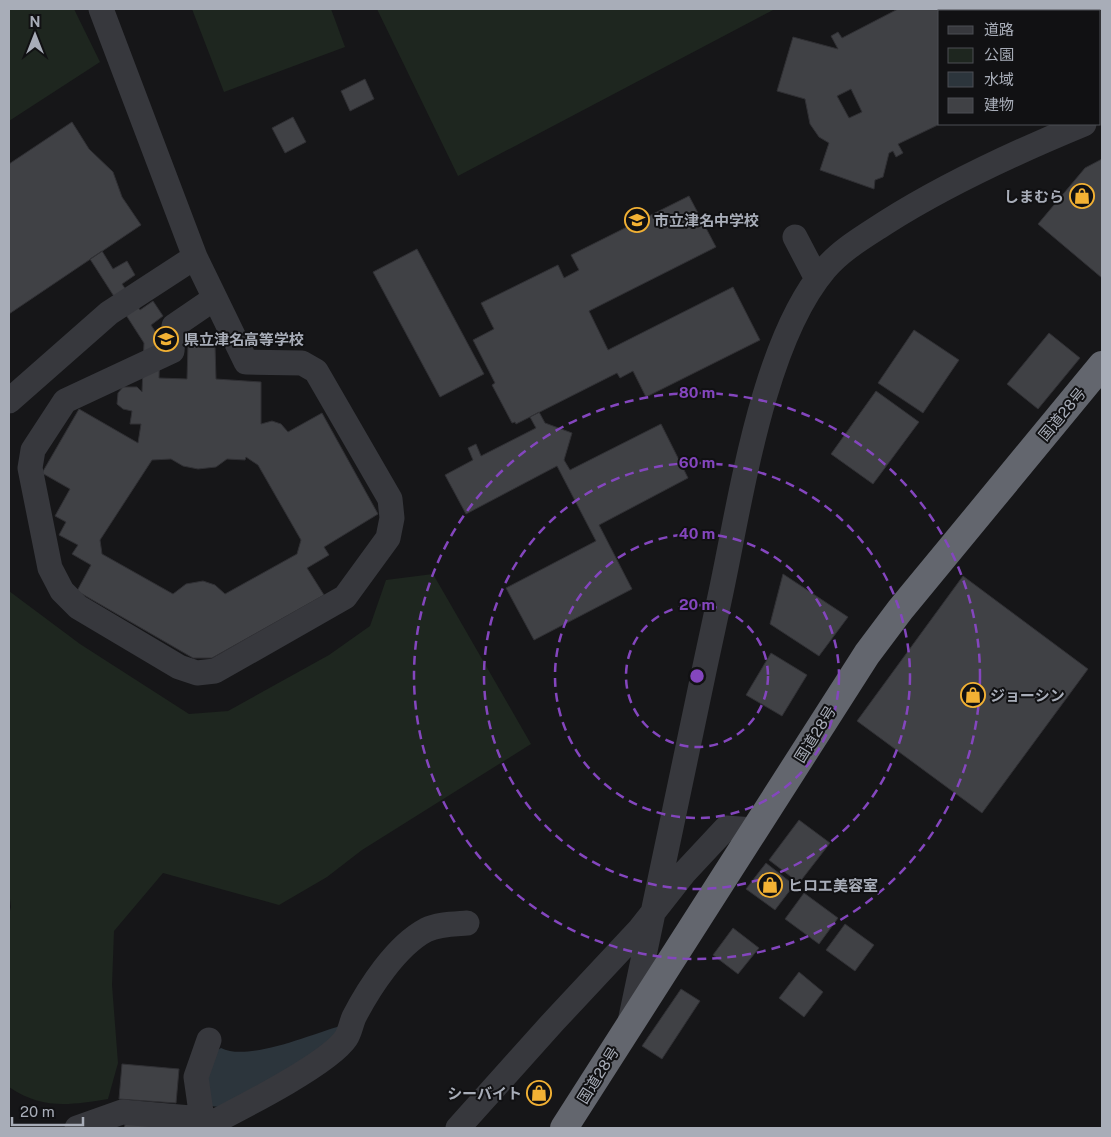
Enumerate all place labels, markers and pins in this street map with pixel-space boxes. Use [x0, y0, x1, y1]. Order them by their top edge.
shop icon: しまむら [1069, 183, 1095, 209]
place label: しまむら [1004, 188, 1064, 205]
school or university icon: 市立津名中学校 [624, 207, 650, 233]
place label: 市立津名中学校 [654, 212, 759, 229]
school or university icon: 県立津名高等学校 [153, 326, 179, 352]
place label: 県立津名高等学校 [184, 331, 304, 348]
centre of rings [688, 667, 706, 685]
shop icon: ジョーシン [960, 682, 986, 708]
place label: ジョーシン [990, 687, 1065, 704]
shop icon: ヒロエ美容室 [757, 872, 783, 898]
place label: ヒロエ美容室 [788, 877, 878, 894]
shop icon: シーバイト [526, 1080, 552, 1106]
place label: シーバイト [447, 1085, 522, 1102]

